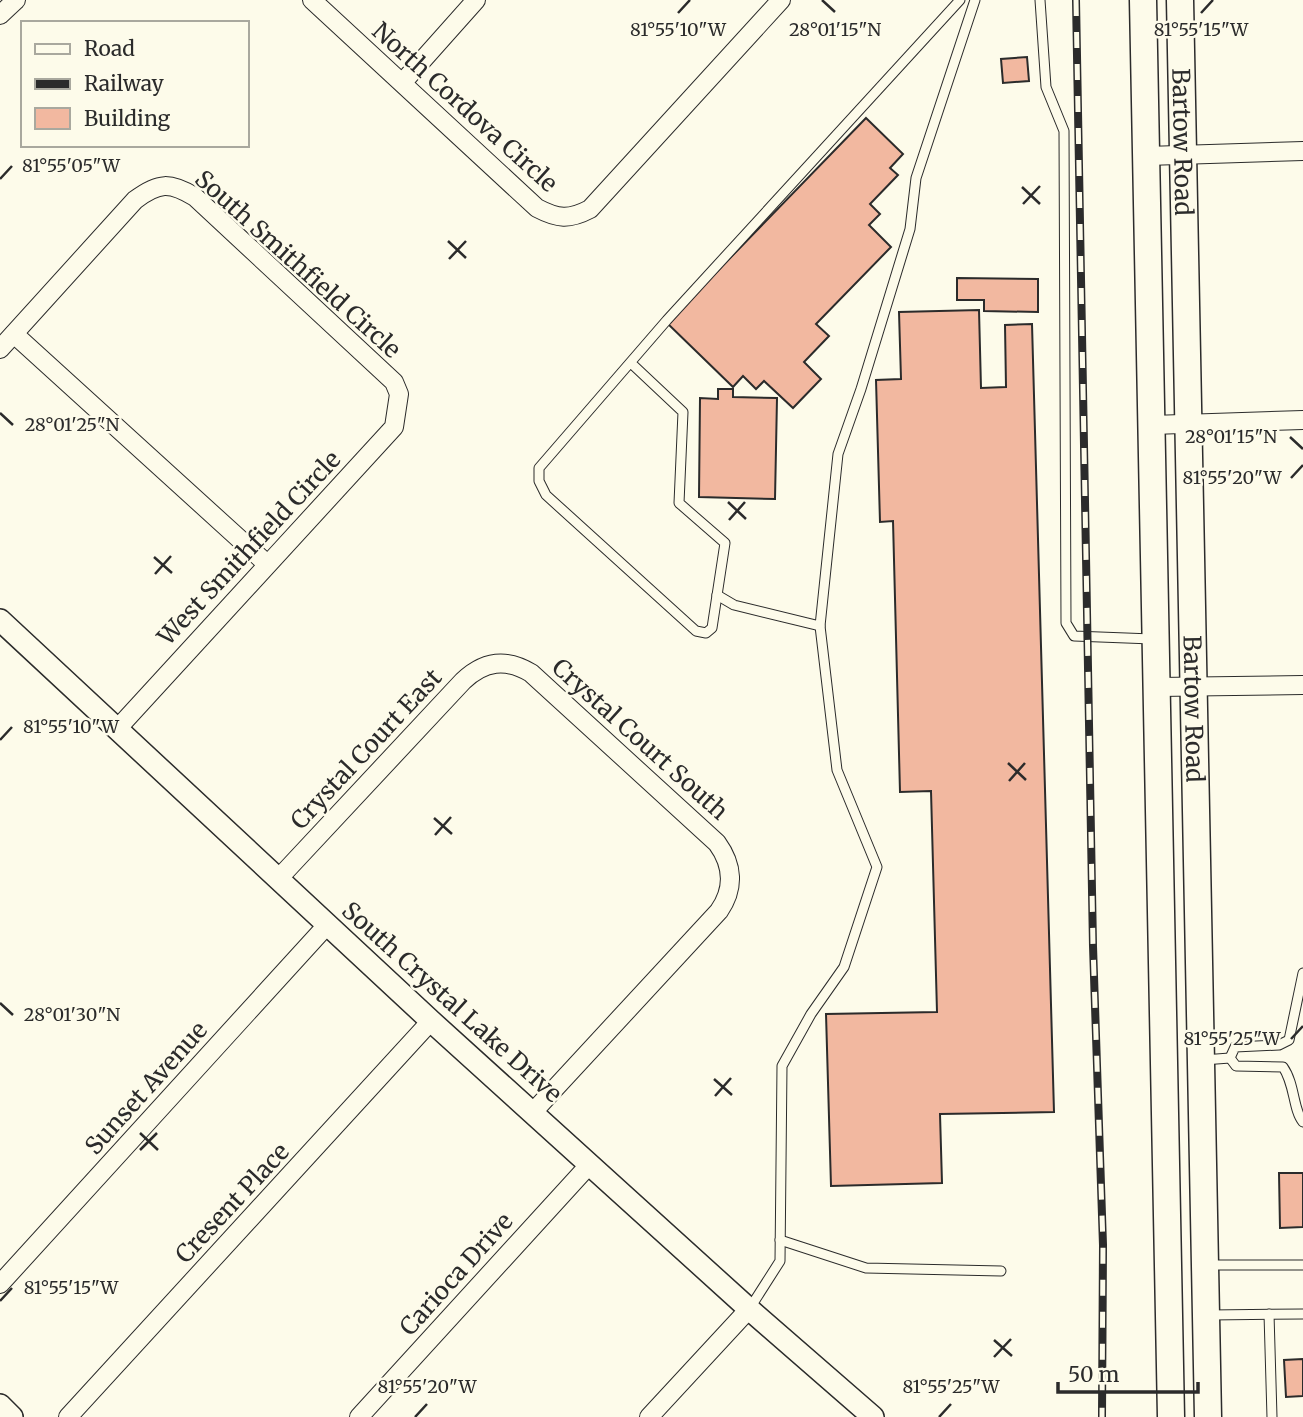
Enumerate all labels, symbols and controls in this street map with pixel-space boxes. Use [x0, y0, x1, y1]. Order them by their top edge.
street label: North Cordova Circle [366, 16, 564, 198]
text: 81°55'10"W [630, 18, 727, 41]
text: 28°01'15"N [789, 18, 881, 41]
text: 81°55'15"W [1154, 18, 1249, 41]
legend [21, 21, 248, 147]
text: Road [84, 35, 135, 62]
street label: Bartow Road [1166, 68, 1200, 216]
text: Railway [84, 70, 165, 97]
text: Building [84, 105, 171, 132]
text: 81°55'05"W [22, 154, 121, 177]
street label: South Smithfield Circle [189, 163, 407, 365]
text: 28°01'25"N [25, 413, 119, 436]
text: 28°01'15"N [1185, 425, 1277, 448]
street label: West Smithfield Circle [150, 444, 347, 652]
text: 81°55'20"W [1183, 466, 1283, 489]
street label: Bartow Road [1177, 635, 1211, 783]
street label: Crystal Court South [545, 652, 735, 826]
street label: Crystal Court East [284, 662, 449, 836]
text: 81°55'10"W [23, 715, 120, 738]
street label: South Crystal Lake Drive [336, 895, 568, 1109]
text: 28°01'30"N [24, 1003, 120, 1026]
street label: Sunset Avenue [78, 1015, 214, 1161]
text: 81°55'25"W [1183, 1027, 1282, 1050]
street label: Cresent Place [168, 1136, 296, 1270]
street label: Carioca Drive [393, 1206, 519, 1342]
text: 81°55'15"W [24, 1276, 119, 1299]
scale bar [1058, 1350, 1198, 1394]
text: 50 m [1068, 1361, 1119, 1388]
text: 81°55'20"W [378, 1375, 478, 1398]
text: 81°55'25"W [902, 1375, 1001, 1398]

